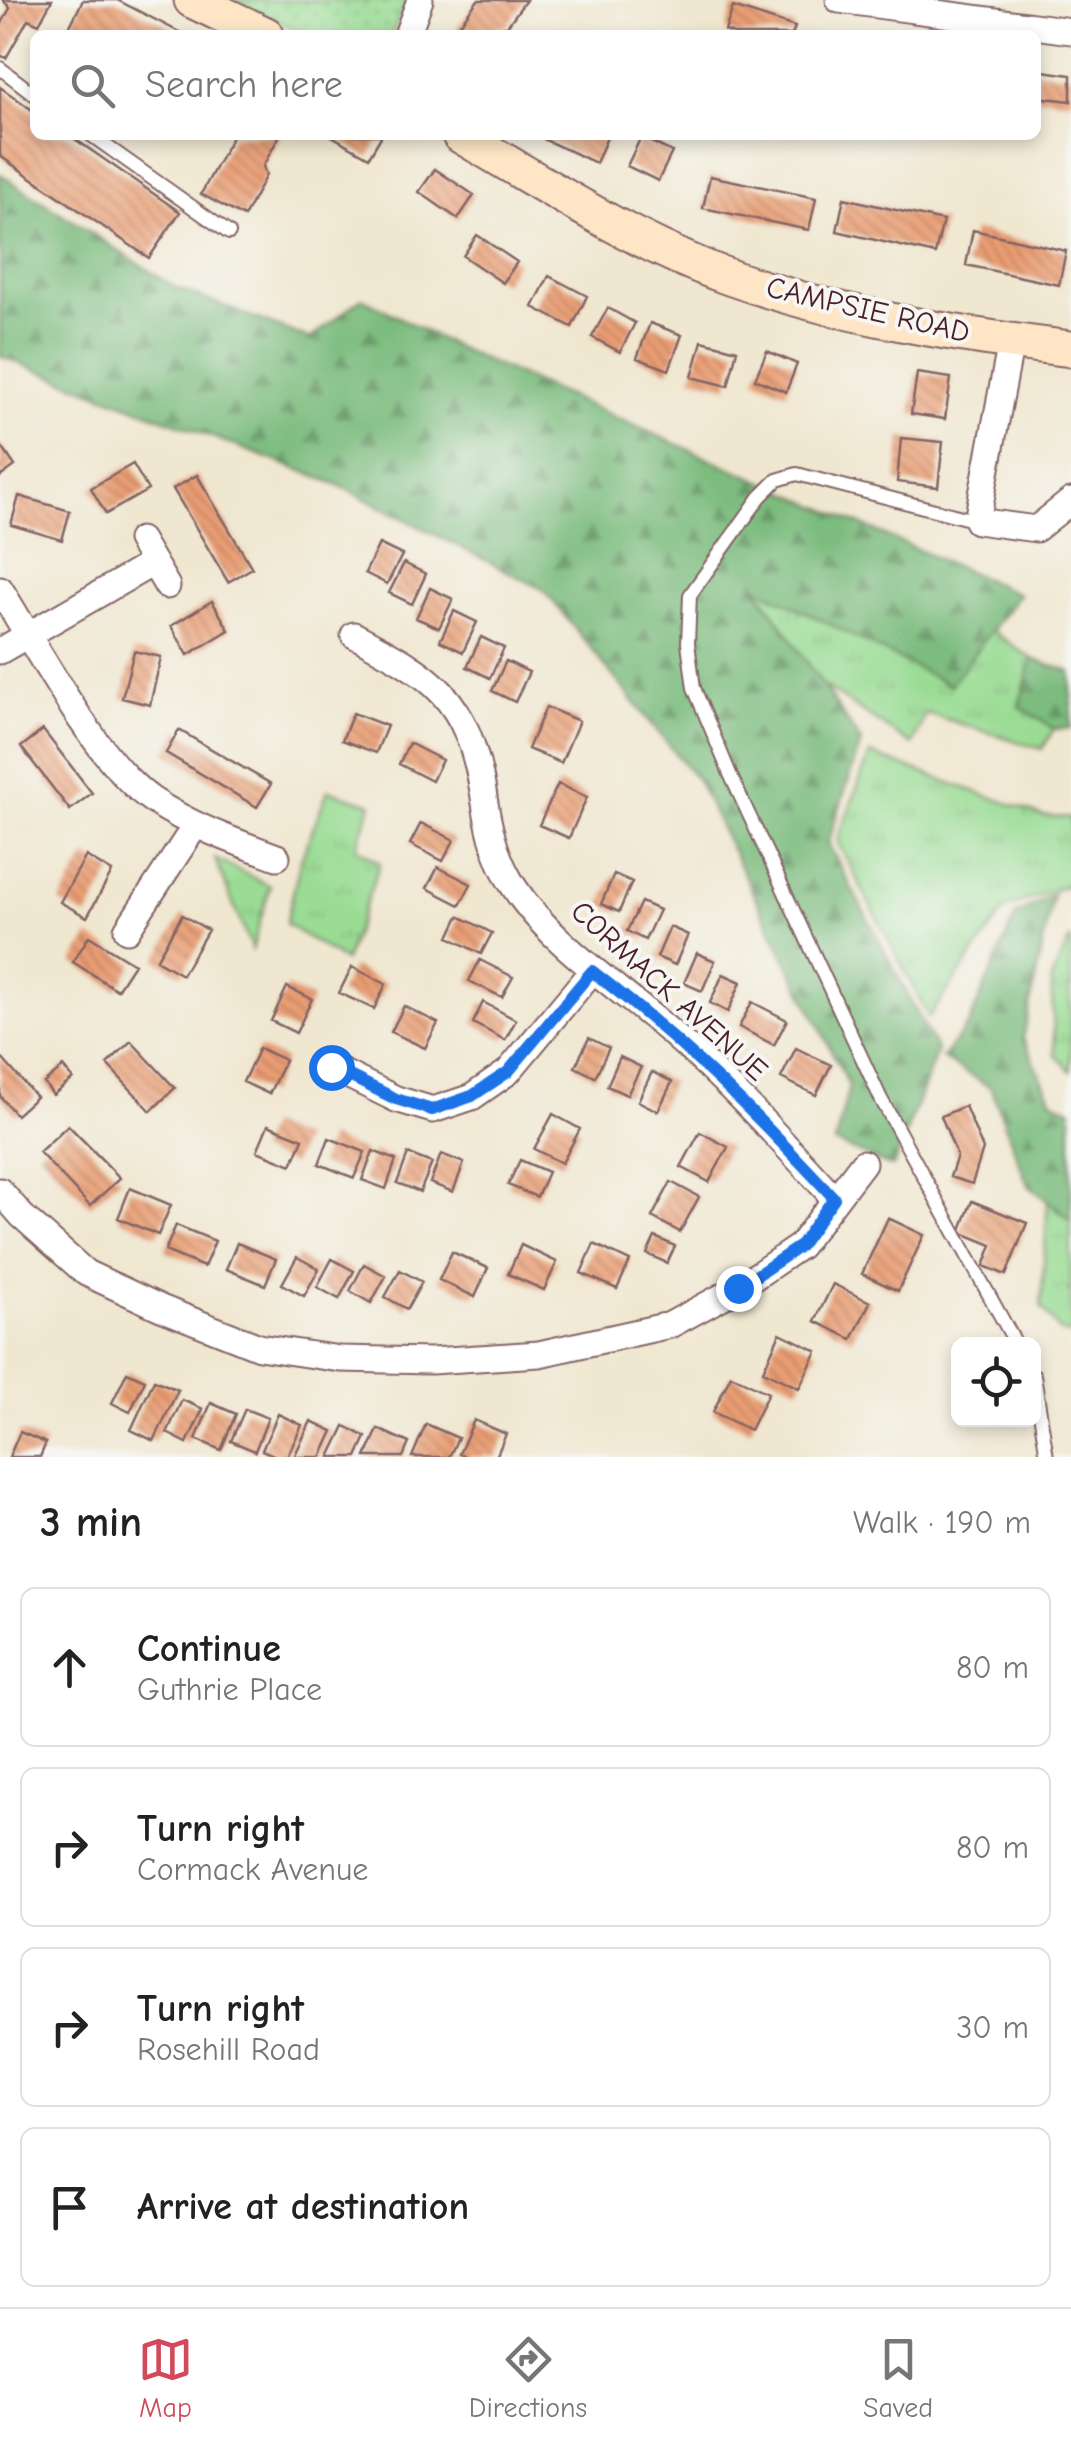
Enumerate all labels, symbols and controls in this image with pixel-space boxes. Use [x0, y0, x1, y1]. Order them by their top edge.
search box [30, 30, 1041, 140]
icon: search [65, 58, 120, 113]
text: Search here [145, 63, 343, 107]
street label: CAMPSIE ROAD [763, 270, 973, 350]
street label: CORMACK AVENUE [564, 894, 774, 1088]
route start [309, 1045, 355, 1091]
route end [716, 1266, 762, 1312]
map controls [951, 1337, 1041, 1427]
button: locate [951, 1337, 1041, 1427]
text: 3 min [40, 1498, 142, 1547]
text: Walk · 190 m [853, 1504, 1031, 1541]
text: Continue [137, 1627, 281, 1671]
icon: ahead [42, 1640, 97, 1695]
text: 80 m [956, 1649, 1029, 1686]
text: Guthrie Place [137, 1671, 322, 1708]
text: Turn right [137, 1807, 304, 1851]
icon: right [42, 1820, 97, 1875]
text: 80 m [956, 1829, 1029, 1866]
text: Cormack Avenue [137, 1851, 368, 1888]
text: Turn right [137, 1987, 304, 2031]
icon: right [42, 2000, 97, 2055]
text: 30 m [956, 2009, 1029, 2046]
text: Rosehill Road [137, 2031, 320, 2068]
icon: arrive [42, 2180, 97, 2235]
text: Arrive at destination [137, 2185, 469, 2229]
tab: Map [138, 2332, 193, 2424]
tab: Directions [469, 2332, 587, 2424]
tab: Saved [863, 2332, 933, 2424]

